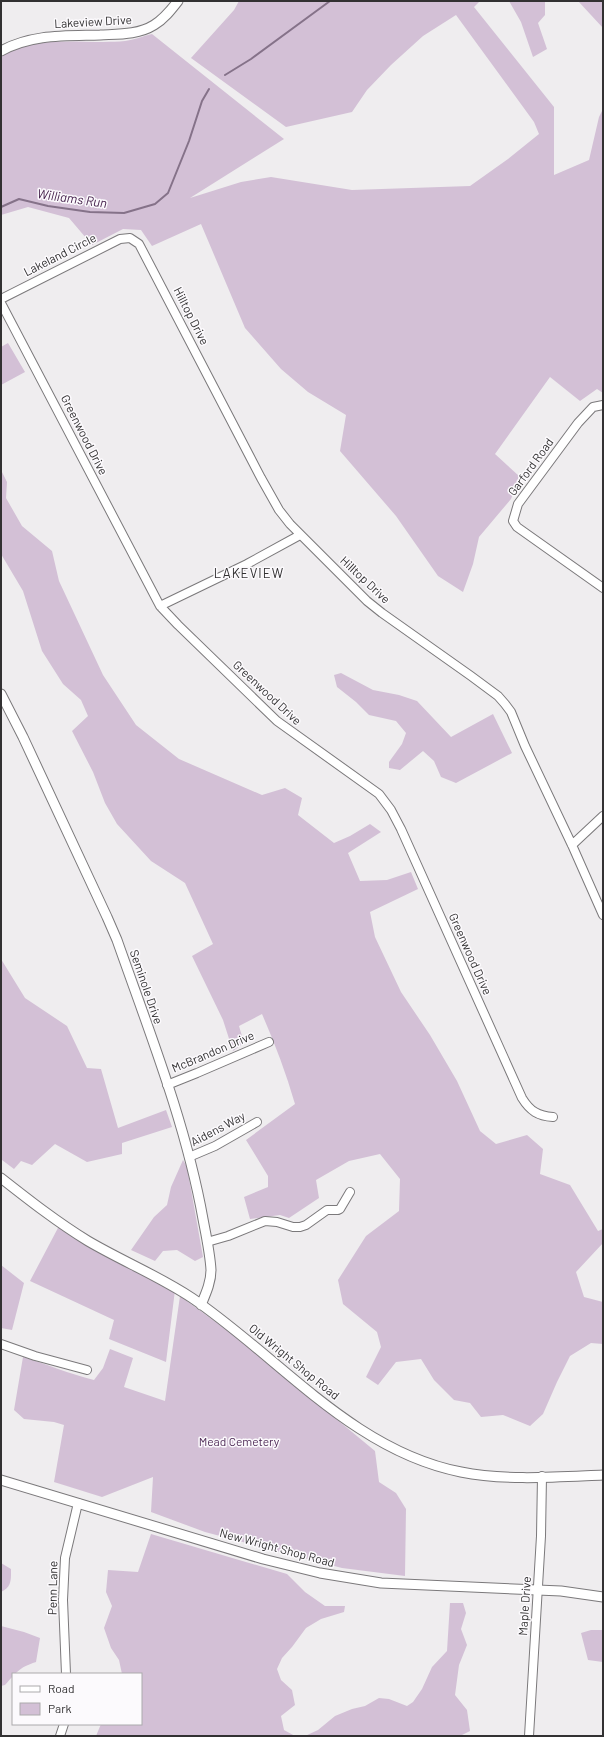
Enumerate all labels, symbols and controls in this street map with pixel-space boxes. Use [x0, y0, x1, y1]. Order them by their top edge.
street label: Lakeview Drive [54, 12, 132, 30]
water label: Williams Run [36, 185, 108, 211]
street label: Lakeland Circle [21, 230, 98, 278]
street label: Hilltop Drive [171, 284, 212, 347]
street label: Greenwood Drive [59, 392, 111, 477]
street label: Garford Road [505, 435, 556, 498]
street label: Hilltop Drive [338, 553, 393, 606]
district label: LAKEVIEW [214, 565, 284, 581]
street label: Greenwood Drive [231, 657, 305, 727]
street label: Greenwood Drive [447, 911, 495, 997]
street label: Seminole Drive [128, 948, 166, 1026]
street label: McBrandon Drive [169, 1027, 256, 1075]
street label: Aidens Way [188, 1108, 247, 1148]
street label: Old Wright Shop Road [247, 1320, 343, 1402]
park label: Mead Cemetery [199, 1434, 280, 1448]
street label: New Wright Shop Road [218, 1525, 336, 1569]
street label: Penn Lane [45, 1561, 59, 1615]
street label: Maple Drive [515, 1576, 533, 1636]
legend [12, 1673, 142, 1725]
text: Road [48, 1681, 75, 1695]
text: Park [48, 1701, 72, 1715]

